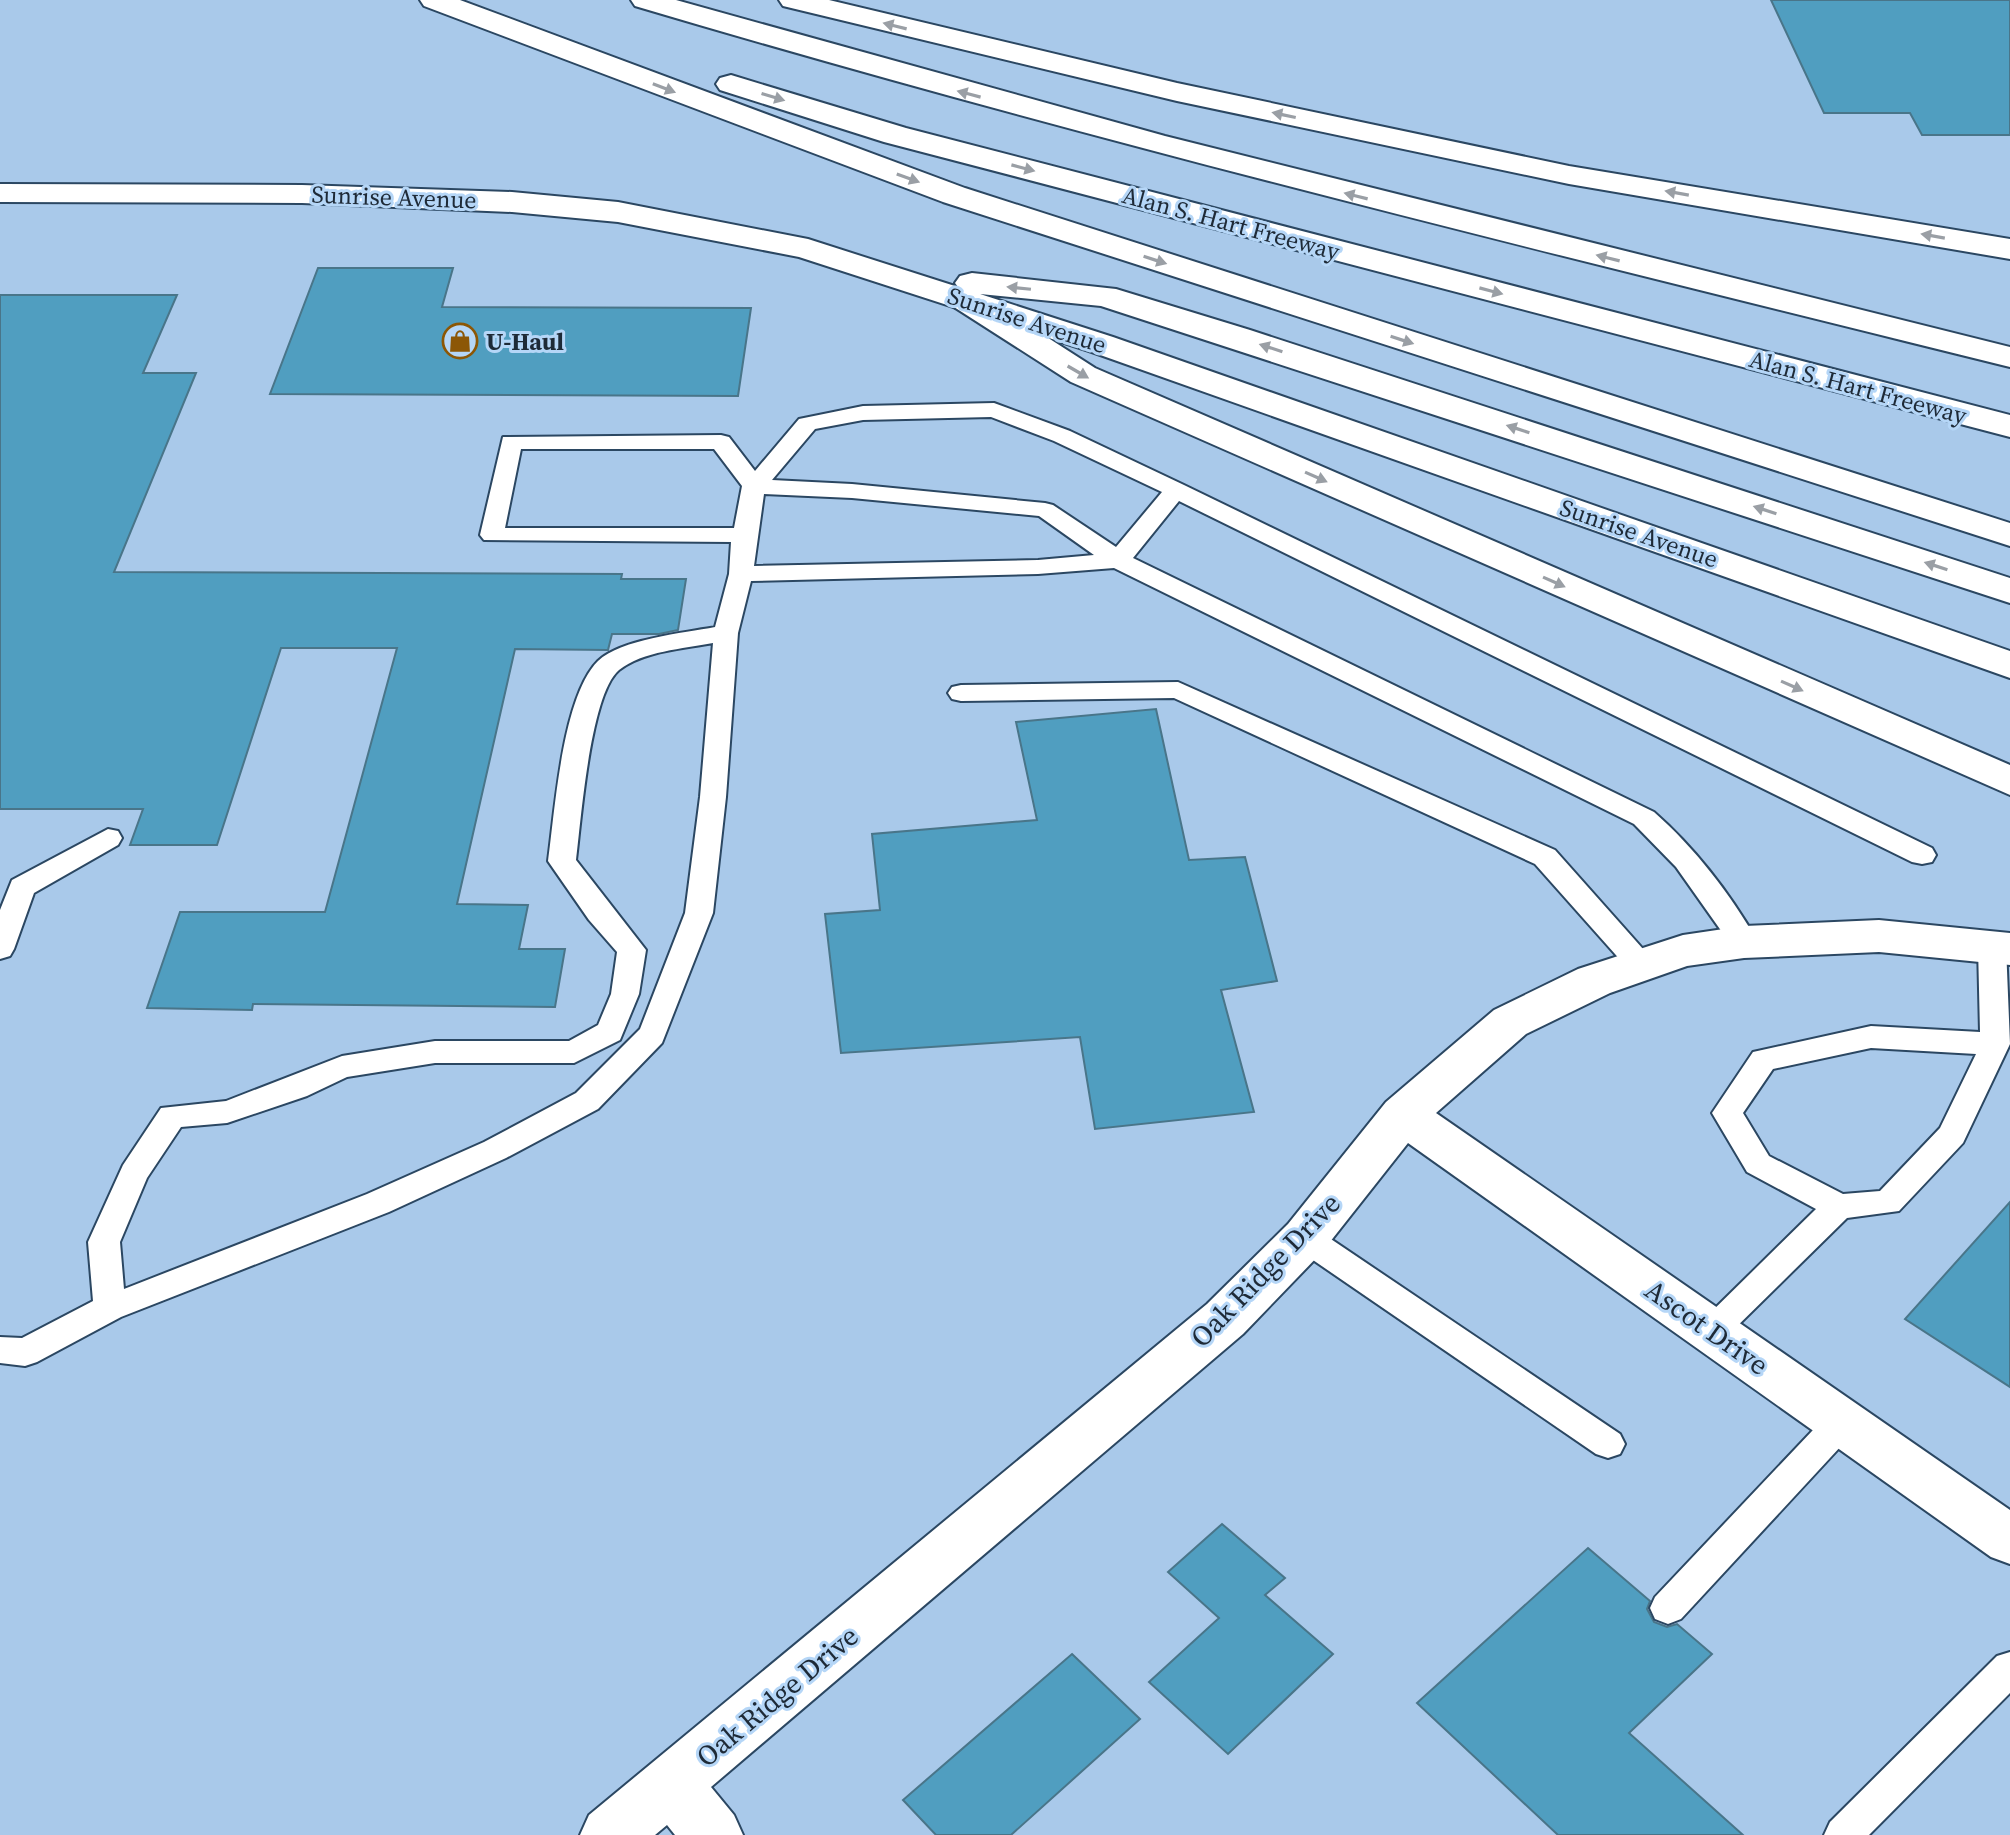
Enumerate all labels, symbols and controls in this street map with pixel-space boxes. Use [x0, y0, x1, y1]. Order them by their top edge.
one-way arrow [882, 19, 907, 31]
one-way arrow [652, 82, 676, 95]
one-way arrow [956, 87, 981, 99]
one-way arrow [761, 91, 785, 104]
one-way arrow [1272, 108, 1297, 121]
one-way arrow [1010, 163, 1035, 175]
one-way arrow [896, 173, 920, 185]
street label: Sunrise Avenue [311, 178, 477, 216]
street label: Alan S. Hart Freeway [1119, 178, 1344, 268]
one-way arrow [1664, 186, 1689, 199]
one-way arrow [1343, 189, 1368, 201]
one-way arrow [1920, 230, 1945, 242]
one-way arrow [1595, 251, 1620, 263]
one-way arrow [1143, 254, 1167, 267]
street label: Sunrise Avenue [943, 279, 1111, 361]
one-way arrow [1006, 281, 1031, 294]
one-way arrow [1479, 285, 1504, 297]
shop icon: U-Haul [441, 322, 479, 360]
place label: U-Haul [486, 325, 564, 358]
one-way arrow [1390, 334, 1414, 346]
one-way arrow [1258, 341, 1282, 354]
street label: Alan S. Hart Freeway [1746, 342, 1971, 432]
one-way arrow [1067, 365, 1089, 379]
one-way arrow [1506, 422, 1530, 434]
one-way arrow [1304, 471, 1328, 484]
street label: Sunrise Avenue [1556, 491, 1722, 575]
one-way arrow [1753, 503, 1777, 515]
one-way arrow [1924, 560, 1948, 572]
one-way arrow [1542, 575, 1566, 588]
one-way arrow [1780, 679, 1804, 692]
street label: Oak Ridge Drive [1182, 1185, 1348, 1355]
street label: Ascot Drive [1638, 1271, 1776, 1383]
street label: Oak Ridge Drive [688, 1617, 866, 1775]

